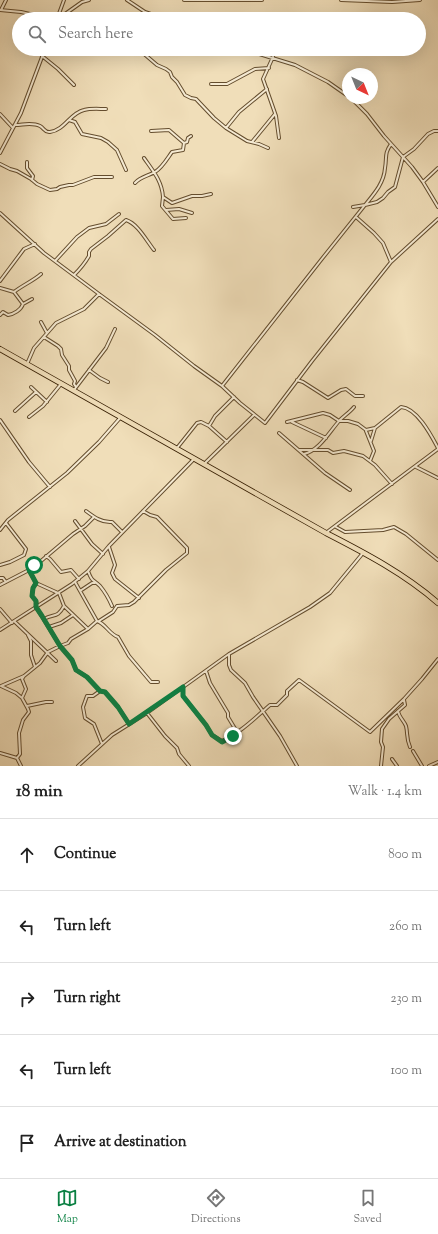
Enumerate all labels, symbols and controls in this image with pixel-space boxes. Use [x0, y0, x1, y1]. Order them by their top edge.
search box [12, 12, 426, 56]
icon: search [26, 23, 48, 45]
text: Search here [58, 24, 133, 45]
north arrow [342, 68, 378, 104]
route start [25, 556, 43, 574]
route end [224, 727, 242, 745]
text: 18 min [16, 780, 63, 804]
text: Walk · 1.4 km [348, 783, 422, 801]
icon: ahead [16, 844, 38, 866]
text: Continue [54, 844, 116, 865]
text: 800 m [388, 846, 422, 864]
icon: left [16, 916, 38, 938]
text: Turn left [54, 916, 111, 937]
text: 260 m [389, 918, 422, 936]
icon: right [16, 988, 38, 1010]
text: Turn right [54, 988, 120, 1009]
text: 230 m [390, 990, 422, 1008]
icon: left [16, 1060, 38, 1082]
text: Turn left [54, 1060, 111, 1081]
text: 100 m [390, 1062, 422, 1080]
icon: arrive [16, 1132, 38, 1154]
text: Arrive at destination [54, 1132, 187, 1153]
tab: Map [56, 1187, 78, 1227]
tab: Directions [191, 1187, 241, 1227]
tab: Saved [353, 1187, 382, 1227]

